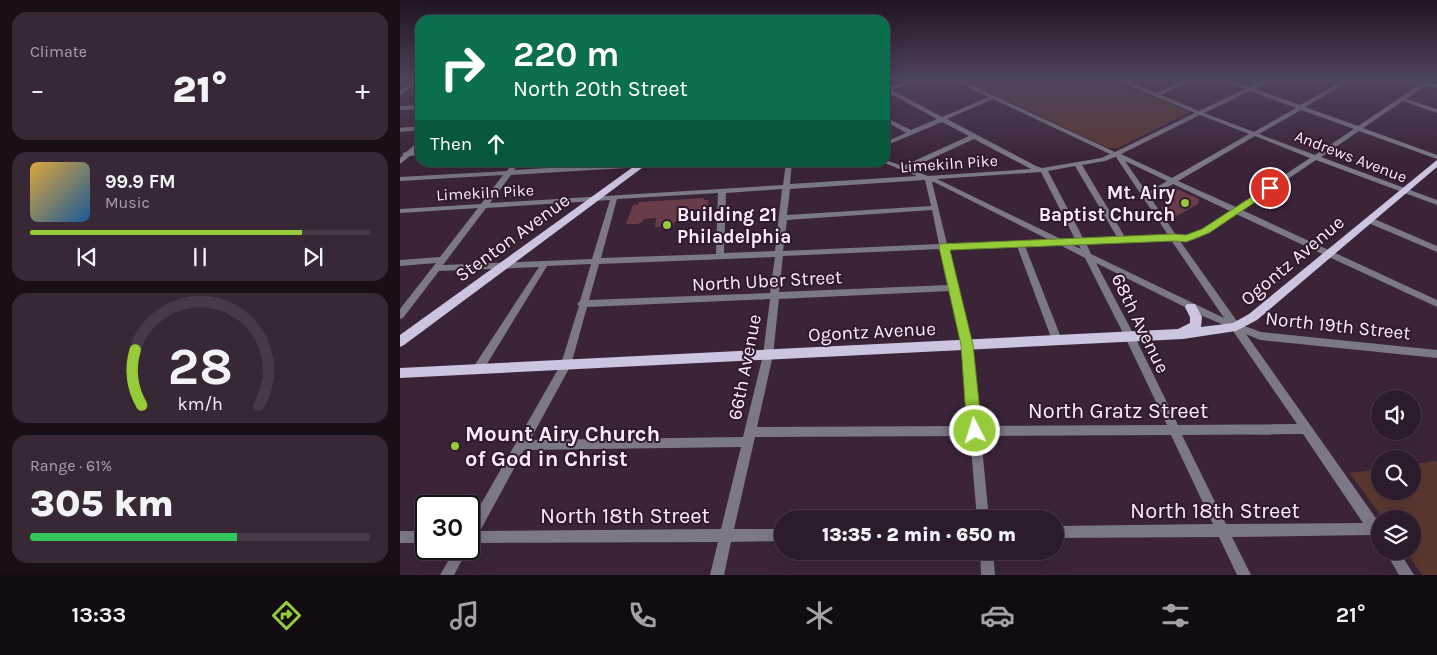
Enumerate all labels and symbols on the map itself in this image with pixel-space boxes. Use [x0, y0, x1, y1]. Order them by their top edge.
street label: Andrews Avenue [1292, 126, 1410, 187]
street label: Limekiln Pike [899, 151, 999, 176]
pin [1249, 167, 1291, 209]
street label: Limekiln Pike [436, 180, 534, 205]
place label: Mt. Airy Baptist Church [1039, 182, 1175, 226]
street label: Stenton Avenue [451, 189, 574, 287]
marker: Mt. Airy Baptist Church [1179, 197, 1191, 209]
place label: Building 21 Philadelphia [677, 204, 791, 248]
street label: Ogontz Avenue [1237, 211, 1349, 310]
marker: Building 21 Philadelphia [661, 219, 673, 231]
street label: North Uber Street [691, 266, 843, 296]
street label: 68th Avenue [1106, 270, 1174, 377]
street label: North 19th Street [1264, 307, 1412, 345]
street label: 66th Avenue [724, 312, 766, 422]
street label: Ogontz Avenue [808, 318, 937, 346]
street label: North Gratz Street [1028, 398, 1208, 424]
position arrow [948, 404, 1000, 456]
place label: Mount Airy Church of God in Christ [465, 421, 660, 472]
marker: Mount Airy Church of God in Christ [449, 440, 461, 452]
speed limit sign: 30 [415, 495, 480, 560]
street label: North 18th Street [1130, 498, 1300, 524]
street label: North 18th Street [540, 503, 710, 529]

